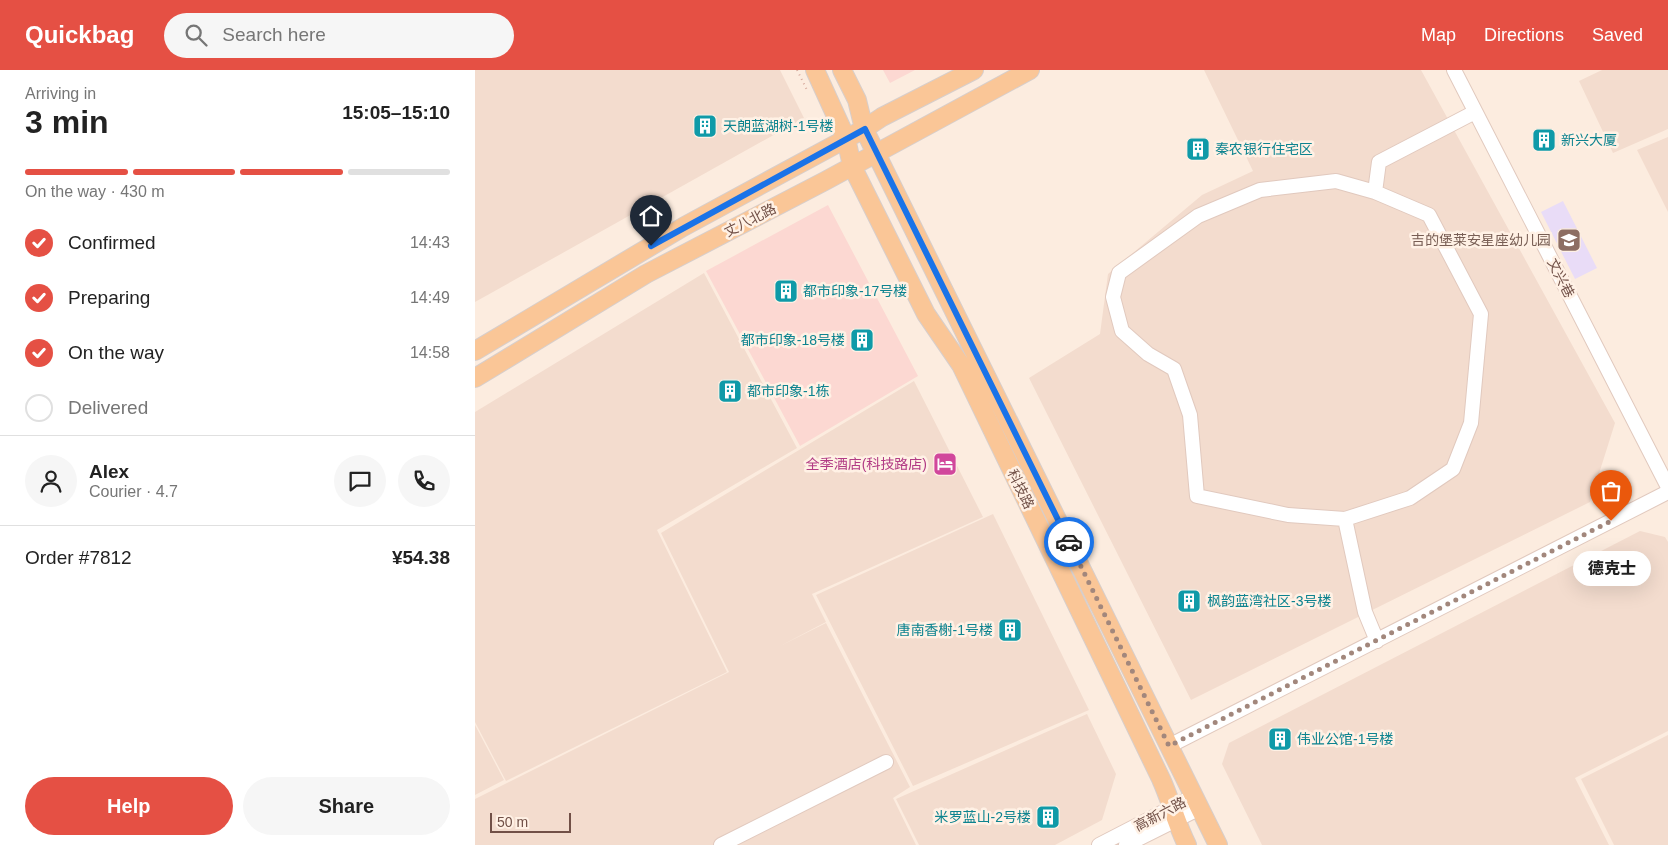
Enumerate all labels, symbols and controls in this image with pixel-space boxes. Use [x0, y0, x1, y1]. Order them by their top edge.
search box [164, 13, 514, 58]
text: Quickbag [25, 21, 134, 48]
icon: search [182, 21, 210, 49]
text: Search here [222, 24, 326, 45]
text: Map [1421, 25, 1456, 45]
text: Directions [1484, 25, 1564, 45]
text: Saved [1592, 25, 1643, 45]
text: Arriving in [25, 85, 96, 102]
text: 15:05–15:10 [342, 102, 450, 123]
text: 3 min [25, 104, 109, 140]
building icon: 天朗蓝湖树-1号楼 [692, 113, 718, 139]
place label: 天朗蓝湖树-1号楼 [723, 118, 833, 134]
building icon: 新兴大厦 [1531, 127, 1557, 153]
place label: 新兴大厦 [1561, 132, 1617, 148]
building icon: 秦农银行住宅区 [1185, 136, 1211, 162]
place label: 秦农银行住宅区 [1215, 141, 1313, 157]
text: On the way · 430 m [25, 183, 165, 200]
pin [630, 195, 672, 246]
street label: 丈八北路 [721, 200, 779, 240]
icon: home [637, 202, 665, 230]
school or university icon: 吉的堡莱安星座幼儿园 [1556, 227, 1582, 253]
icon: check [25, 229, 53, 257]
text: Confirmed [68, 232, 156, 253]
place label: 吉的堡莱安星座幼儿园 [1411, 232, 1551, 248]
text: 14:43 [410, 234, 450, 251]
street label: 文兴巷 [1544, 256, 1578, 300]
building icon: 都市印象-17号楼 [773, 278, 799, 304]
place label: 都市印象-17号楼 [803, 283, 907, 299]
icon: check [25, 284, 53, 312]
text: Preparing [68, 287, 150, 308]
text: 14:49 [410, 289, 450, 306]
building icon: 都市印象-18号楼 [849, 327, 875, 353]
place label: 都市印象-18号楼 [741, 332, 845, 348]
icon: check [25, 339, 53, 367]
text: On the way [68, 342, 164, 363]
text: 14:58 [410, 344, 450, 361]
building icon: 都市印象-1栋 [717, 378, 743, 404]
place label: 都市印象-1栋 [747, 383, 829, 399]
text: Delivered [68, 397, 148, 418]
hotel icon: 全季酒店(科技路店) [932, 451, 958, 477]
button: person [25, 455, 77, 507]
button: chat [334, 455, 386, 507]
button: phone [398, 455, 450, 507]
place label: 全季酒店(科技路店) [806, 456, 927, 472]
text: Alex [89, 461, 129, 482]
street label: 科技路 [1005, 467, 1037, 511]
pin [1590, 470, 1632, 521]
icon: bag [1597, 477, 1625, 505]
text: Courier · 4.7 [89, 483, 178, 500]
courier [1044, 517, 1094, 567]
icon: car [1055, 528, 1083, 556]
text: Order #7812 [25, 547, 132, 568]
text: ¥54.38 [392, 547, 450, 568]
callout: 德克士 [1572, 551, 1650, 586]
text: 德克士 [1588, 560, 1636, 577]
building icon: 枫韵蓝湾社区-3号楼 [1176, 588, 1202, 614]
place label: 枫韵蓝湾社区-3号楼 [1207, 593, 1331, 609]
building icon: 唐南香榭-1号楼 [997, 617, 1023, 643]
place label: 唐南香榭-1号楼 [897, 622, 993, 638]
building icon: 伟业公馆-1号楼 [1267, 726, 1293, 752]
place label: 伟业公馆-1号楼 [1297, 731, 1393, 747]
button: Help [25, 777, 233, 835]
button: Share [243, 777, 450, 835]
street label: 高新六路 [1132, 794, 1188, 834]
building icon: 米罗蓝山-2号楼 [1035, 804, 1061, 830]
place label: 米罗蓝山-2号楼 [935, 809, 1031, 825]
scale bar [490, 810, 571, 833]
text: 50 m [497, 814, 528, 830]

